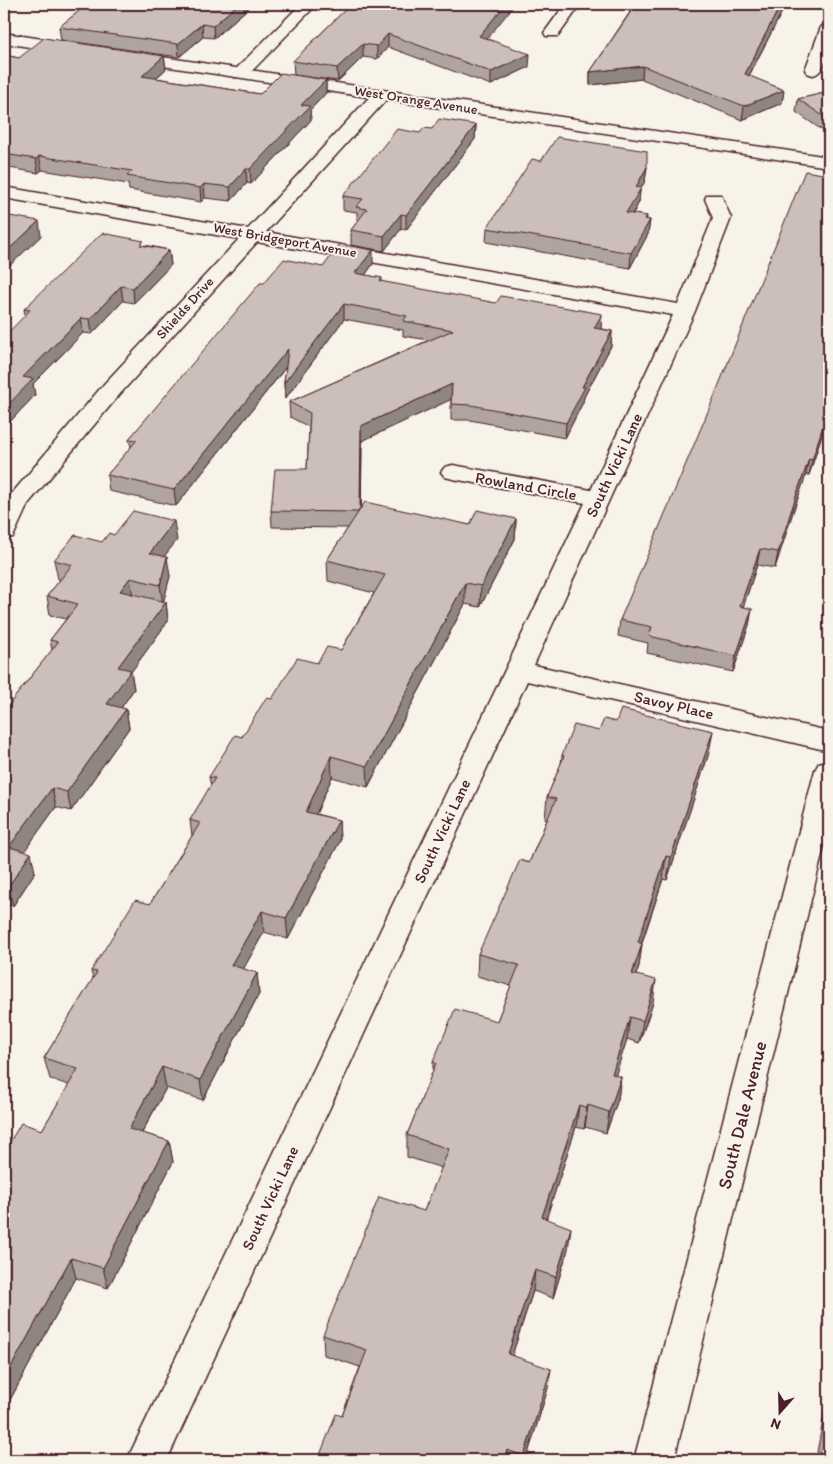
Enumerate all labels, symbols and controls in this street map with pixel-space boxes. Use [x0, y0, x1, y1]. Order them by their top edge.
street label: West Orange Avenue [353, 82, 479, 118]
street label: West Bridgeport Avenue [212, 219, 358, 261]
street label: Shields Drive [153, 273, 218, 343]
street label: South Vicki Lane [582, 410, 647, 520]
street label: Rowland Circle [474, 468, 578, 504]
street label: Savoy Place [632, 687, 716, 723]
street label: South Vicki Lane [410, 776, 475, 886]
street label: South Dale Avenue [712, 1038, 772, 1192]
street label: South Vicki Lane [238, 1143, 303, 1253]
north arrow [756, 1386, 806, 1436]
text: N [768, 1414, 783, 1433]

